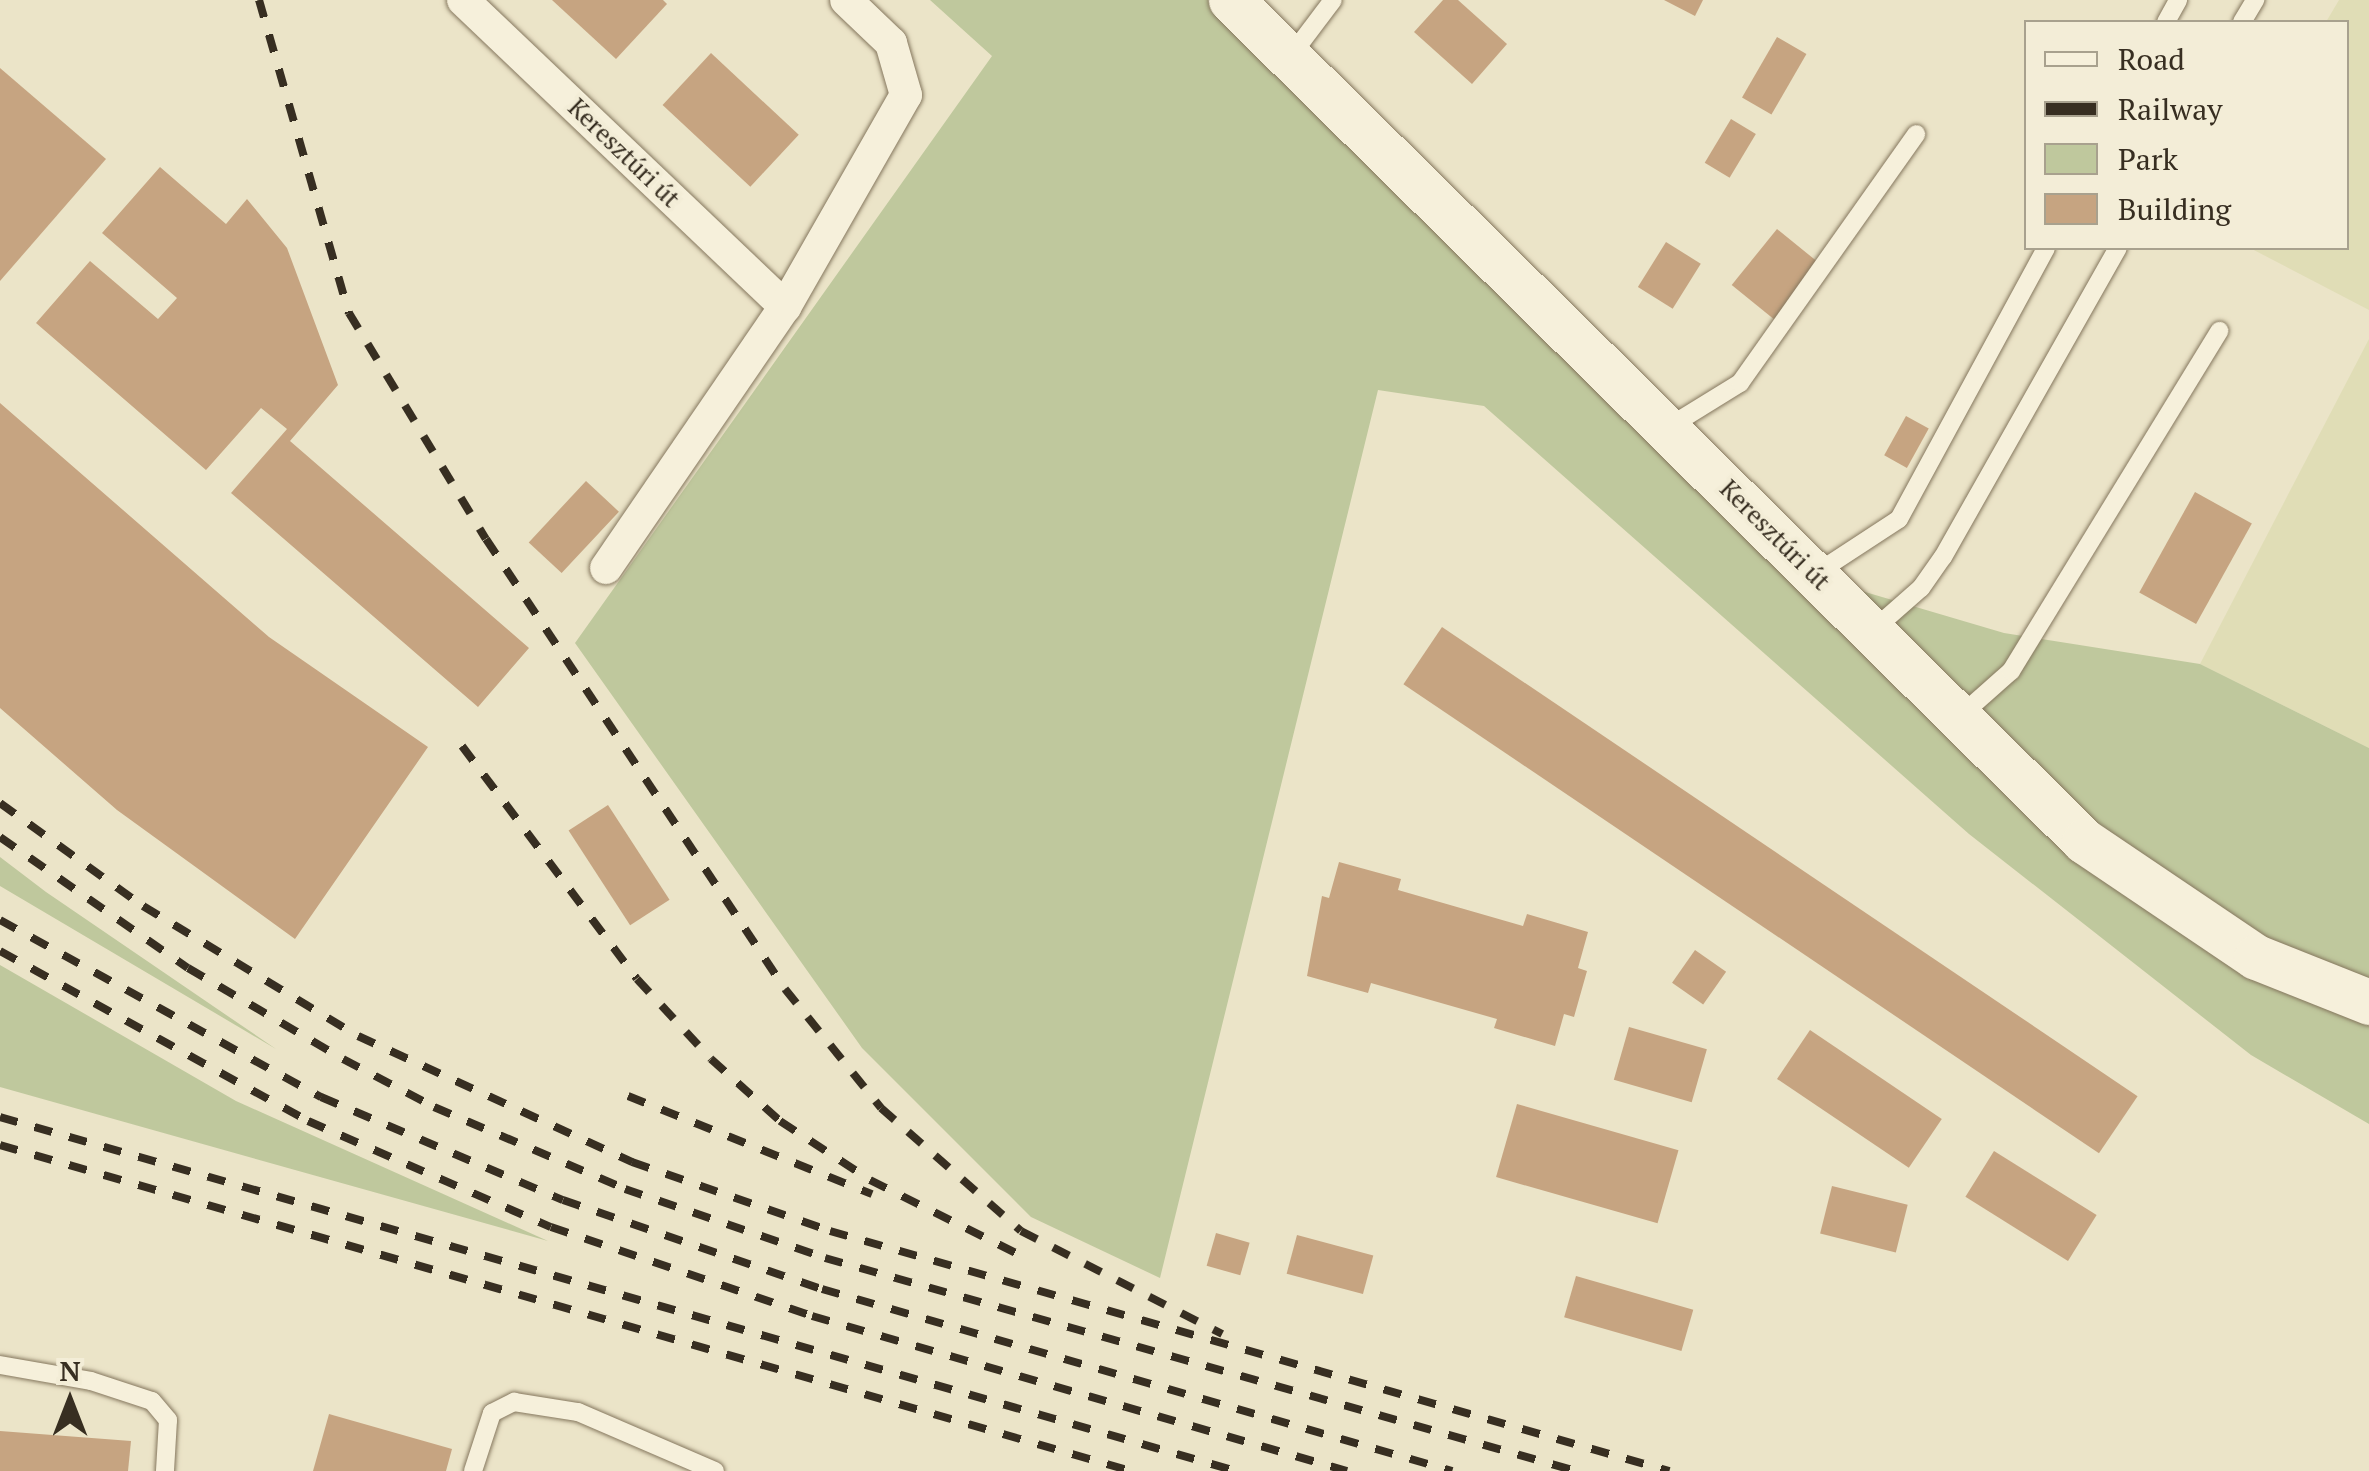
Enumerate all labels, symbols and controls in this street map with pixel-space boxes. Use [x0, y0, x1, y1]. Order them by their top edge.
legend [2024, 20, 2349, 250]
text: Road [2118, 39, 2185, 79]
text: Railway [2118, 89, 2222, 129]
street label: Keresztúri út [562, 92, 686, 214]
text: Park [2118, 139, 2178, 179]
text: Building [2118, 189, 2231, 229]
street label: Keresztúri út [1714, 474, 1836, 596]
north arrow [20, 1351, 120, 1451]
text: N [59, 1352, 81, 1389]

